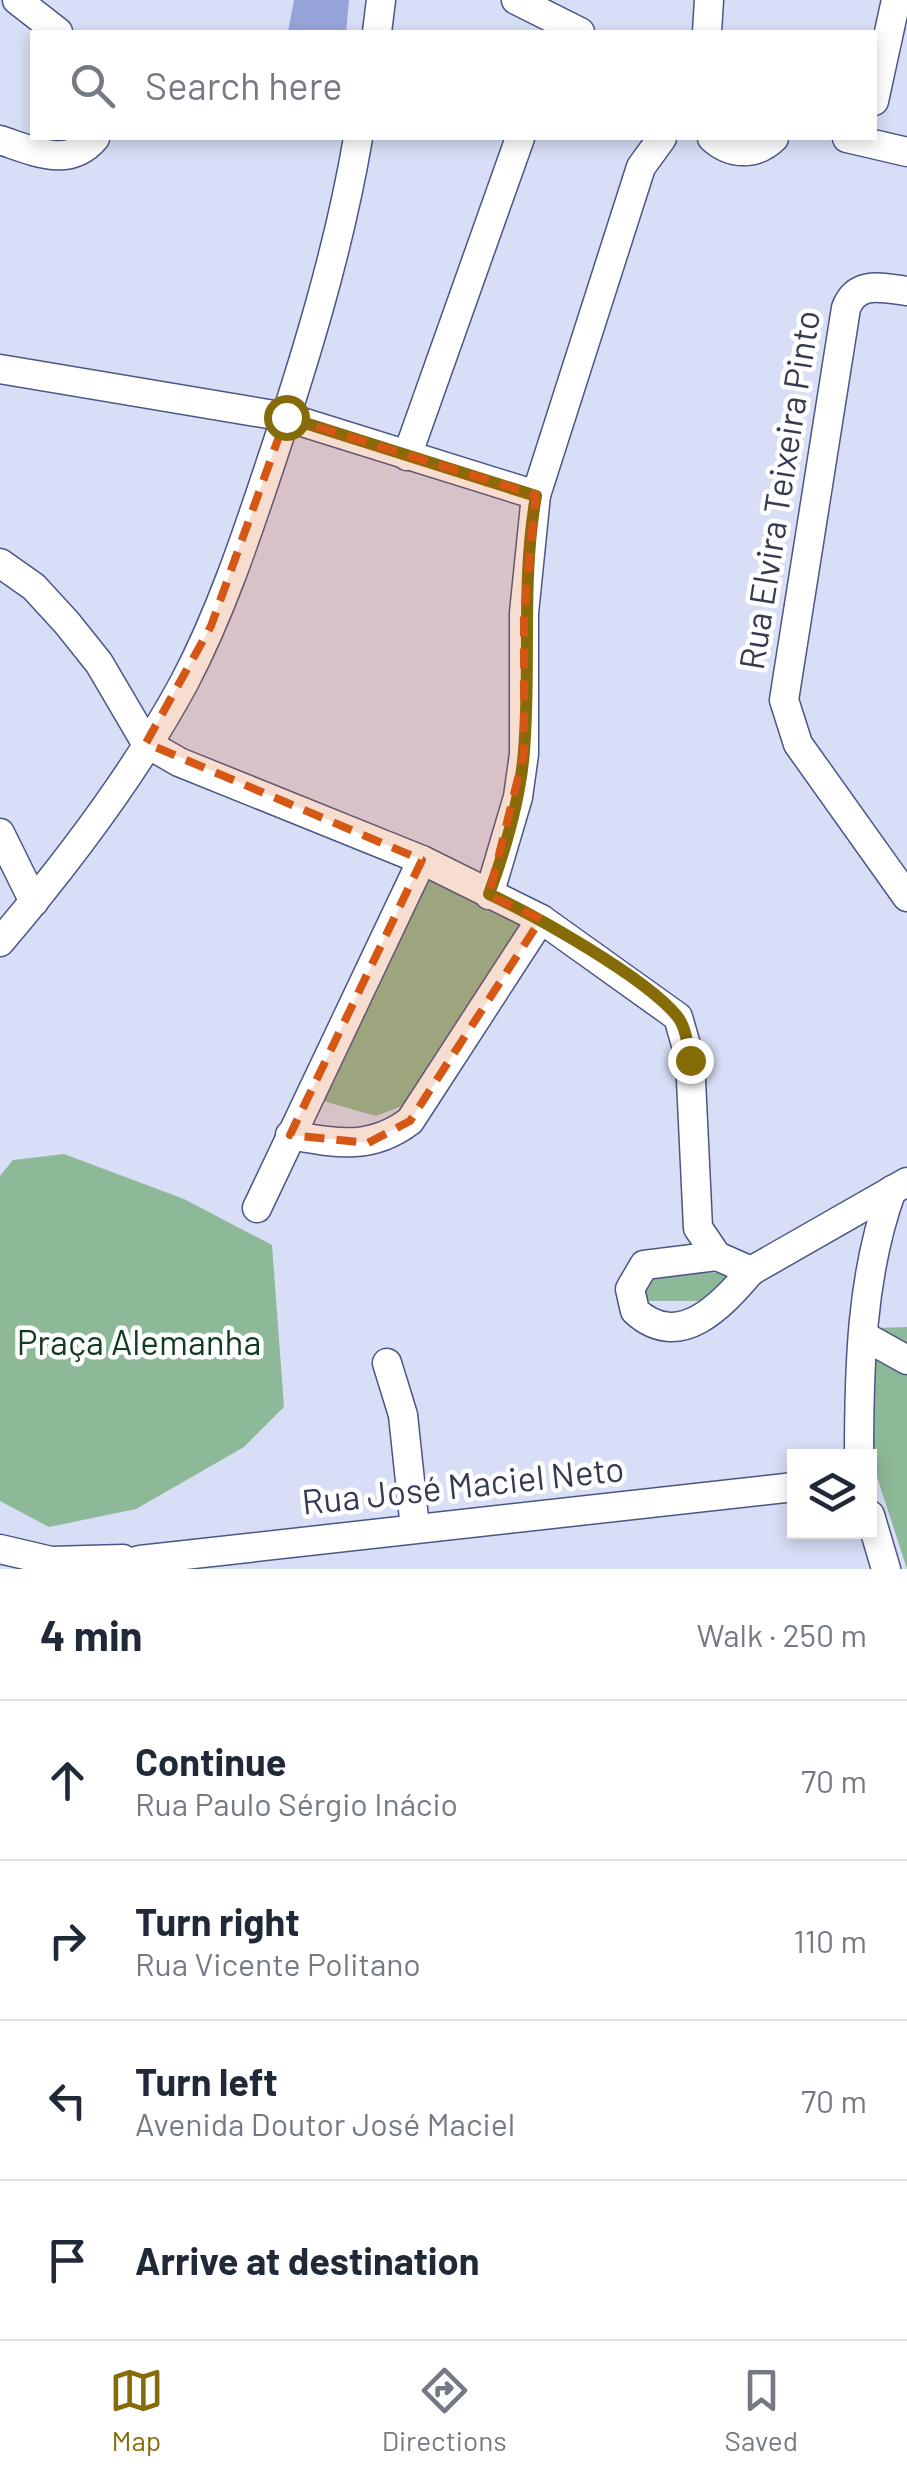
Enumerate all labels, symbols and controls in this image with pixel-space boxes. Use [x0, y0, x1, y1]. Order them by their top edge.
search box [30, 30, 877, 140]
icon: search [65, 58, 120, 113]
text: Search here [145, 62, 343, 108]
street label: Rua Elvira Teixeira Pinto [729, 307, 827, 672]
route start [264, 395, 310, 441]
route end [668, 1038, 714, 1084]
park label: Praça Alemanha [17, 1320, 261, 1362]
street label: Rua José Maciel Neto [300, 1446, 626, 1522]
map controls [787, 1449, 877, 1539]
button: layers [787, 1449, 877, 1539]
text: 4 min [40, 1609, 143, 1659]
text: Walk · 250 m [697, 1615, 867, 1653]
text: Continue [135, 1738, 286, 1784]
icon: ahead [40, 1753, 95, 1808]
text: 70 m [801, 1761, 867, 1799]
text: Rua Paulo Sérgio Inácio [135, 1784, 458, 1822]
text: Turn right [135, 1898, 300, 1944]
icon: right [40, 1913, 95, 1968]
text: 110 m [794, 1921, 867, 1959]
text: Rua Vicente Politano [135, 1944, 421, 1982]
text: Turn left [135, 2058, 278, 2104]
icon: left [40, 2073, 95, 2128]
text: 70 m [801, 2081, 867, 2119]
text: Avenida Doutor José Maciel [135, 2104, 515, 2142]
icon: arrive [40, 2233, 95, 2288]
text: Arrive at destination [135, 2237, 480, 2283]
tab: Map [109, 2363, 164, 2457]
tab: Directions [382, 2363, 507, 2457]
tab: Saved [725, 2363, 798, 2457]

